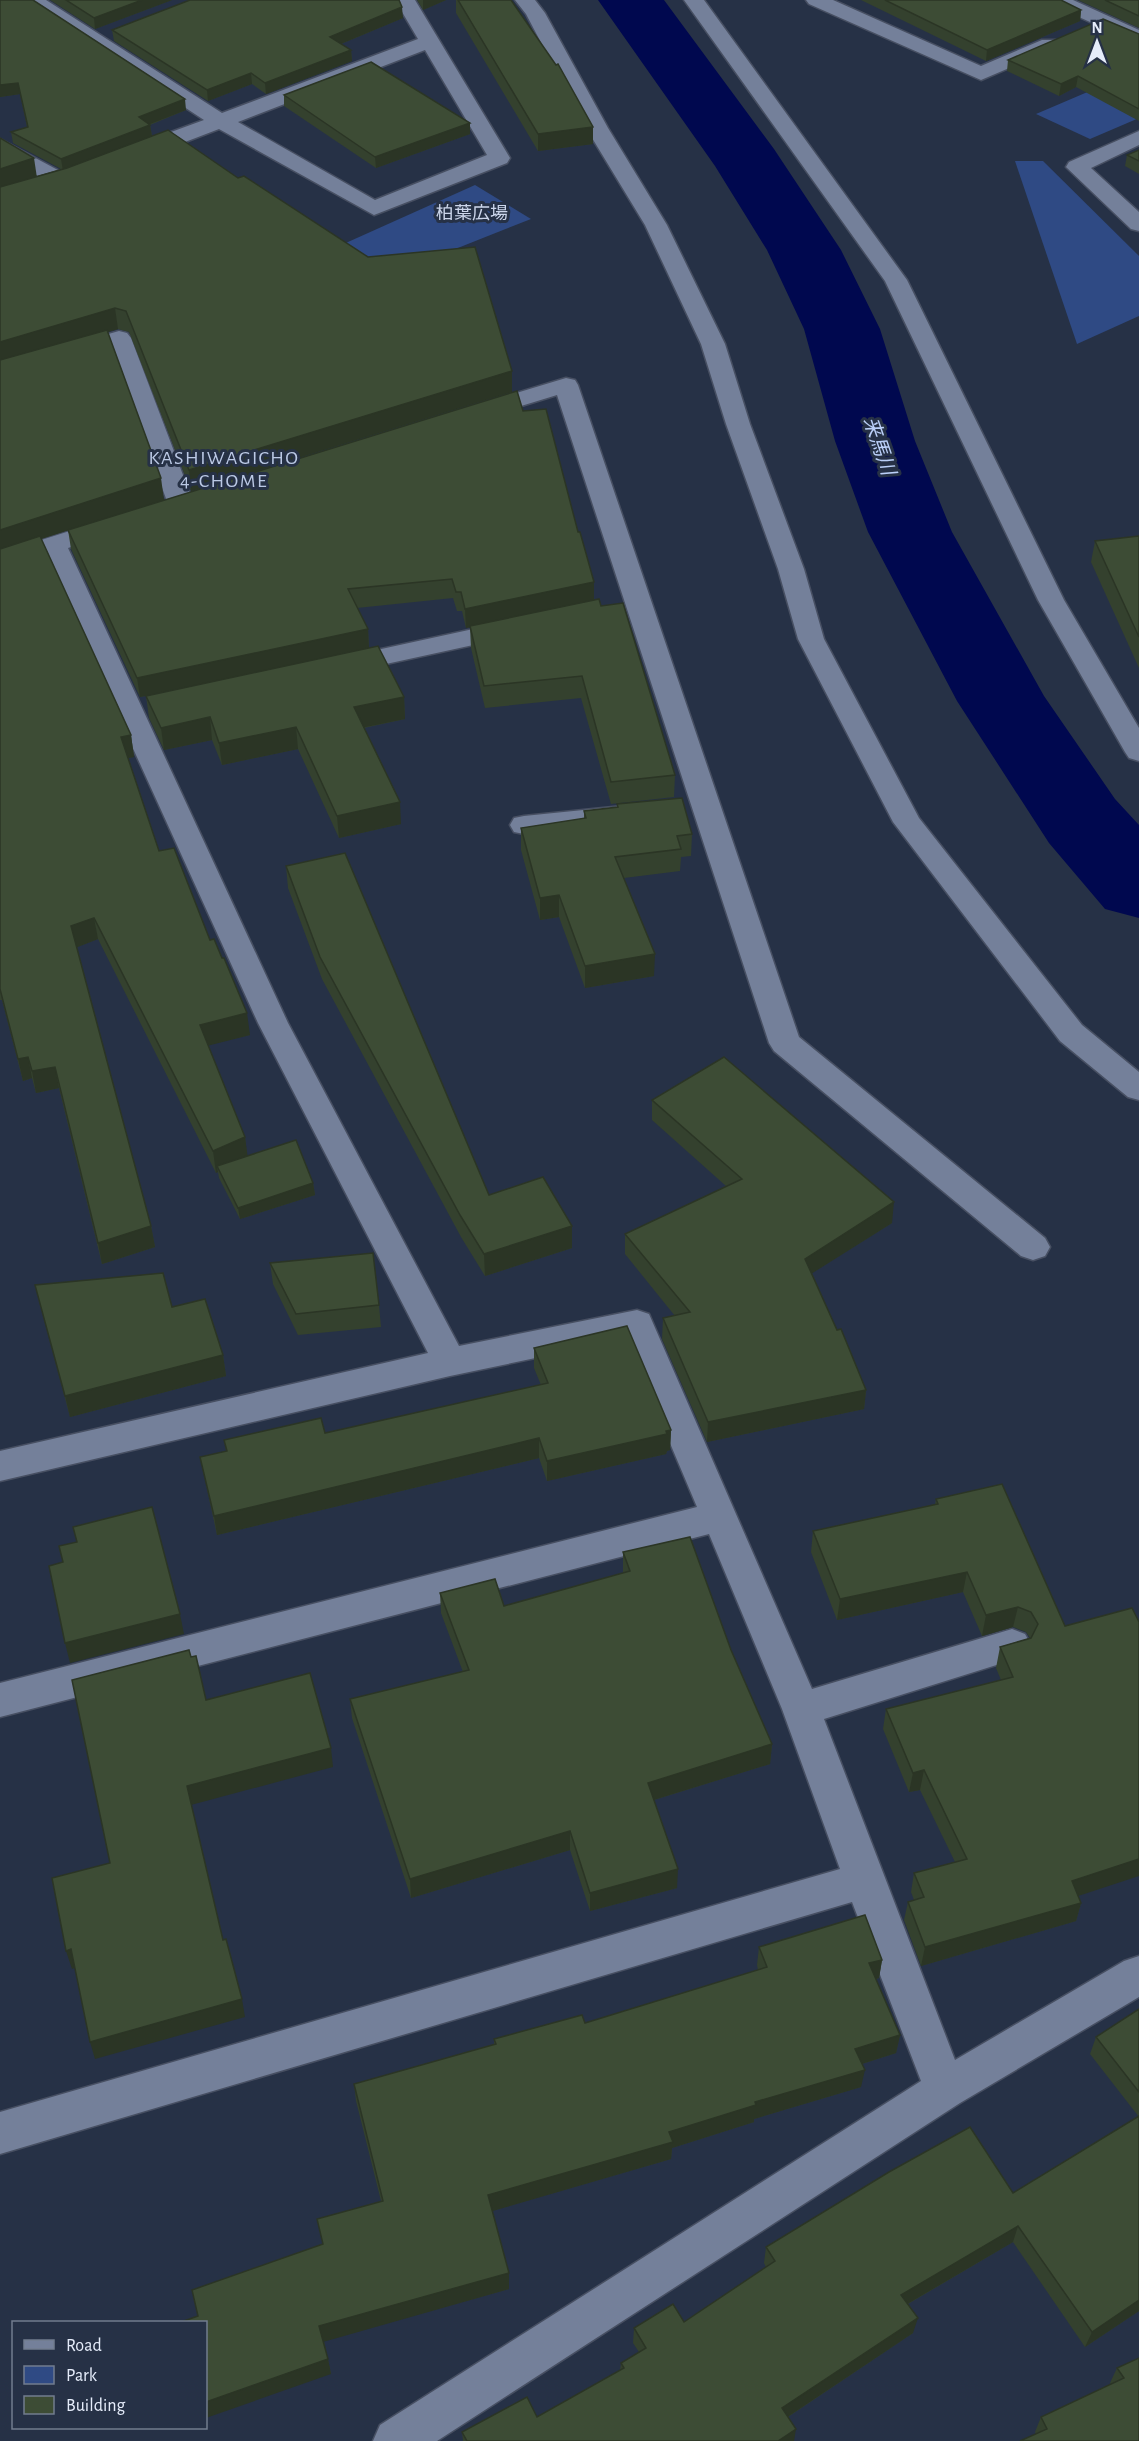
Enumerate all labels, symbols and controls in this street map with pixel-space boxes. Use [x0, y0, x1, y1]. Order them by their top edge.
north arrow [1067, 12, 1127, 72]
text: N [1091, 20, 1103, 36]
park label: 柏葉広場 [436, 204, 508, 223]
water label: 来馬川 [860, 414, 900, 480]
district label: KASHIWAGICHO 4-CHOME [149, 448, 299, 491]
legend [12, 2321, 207, 2429]
text: Road [66, 2337, 102, 2355]
text: Park [66, 2367, 98, 2385]
text: Building [66, 2397, 126, 2415]

